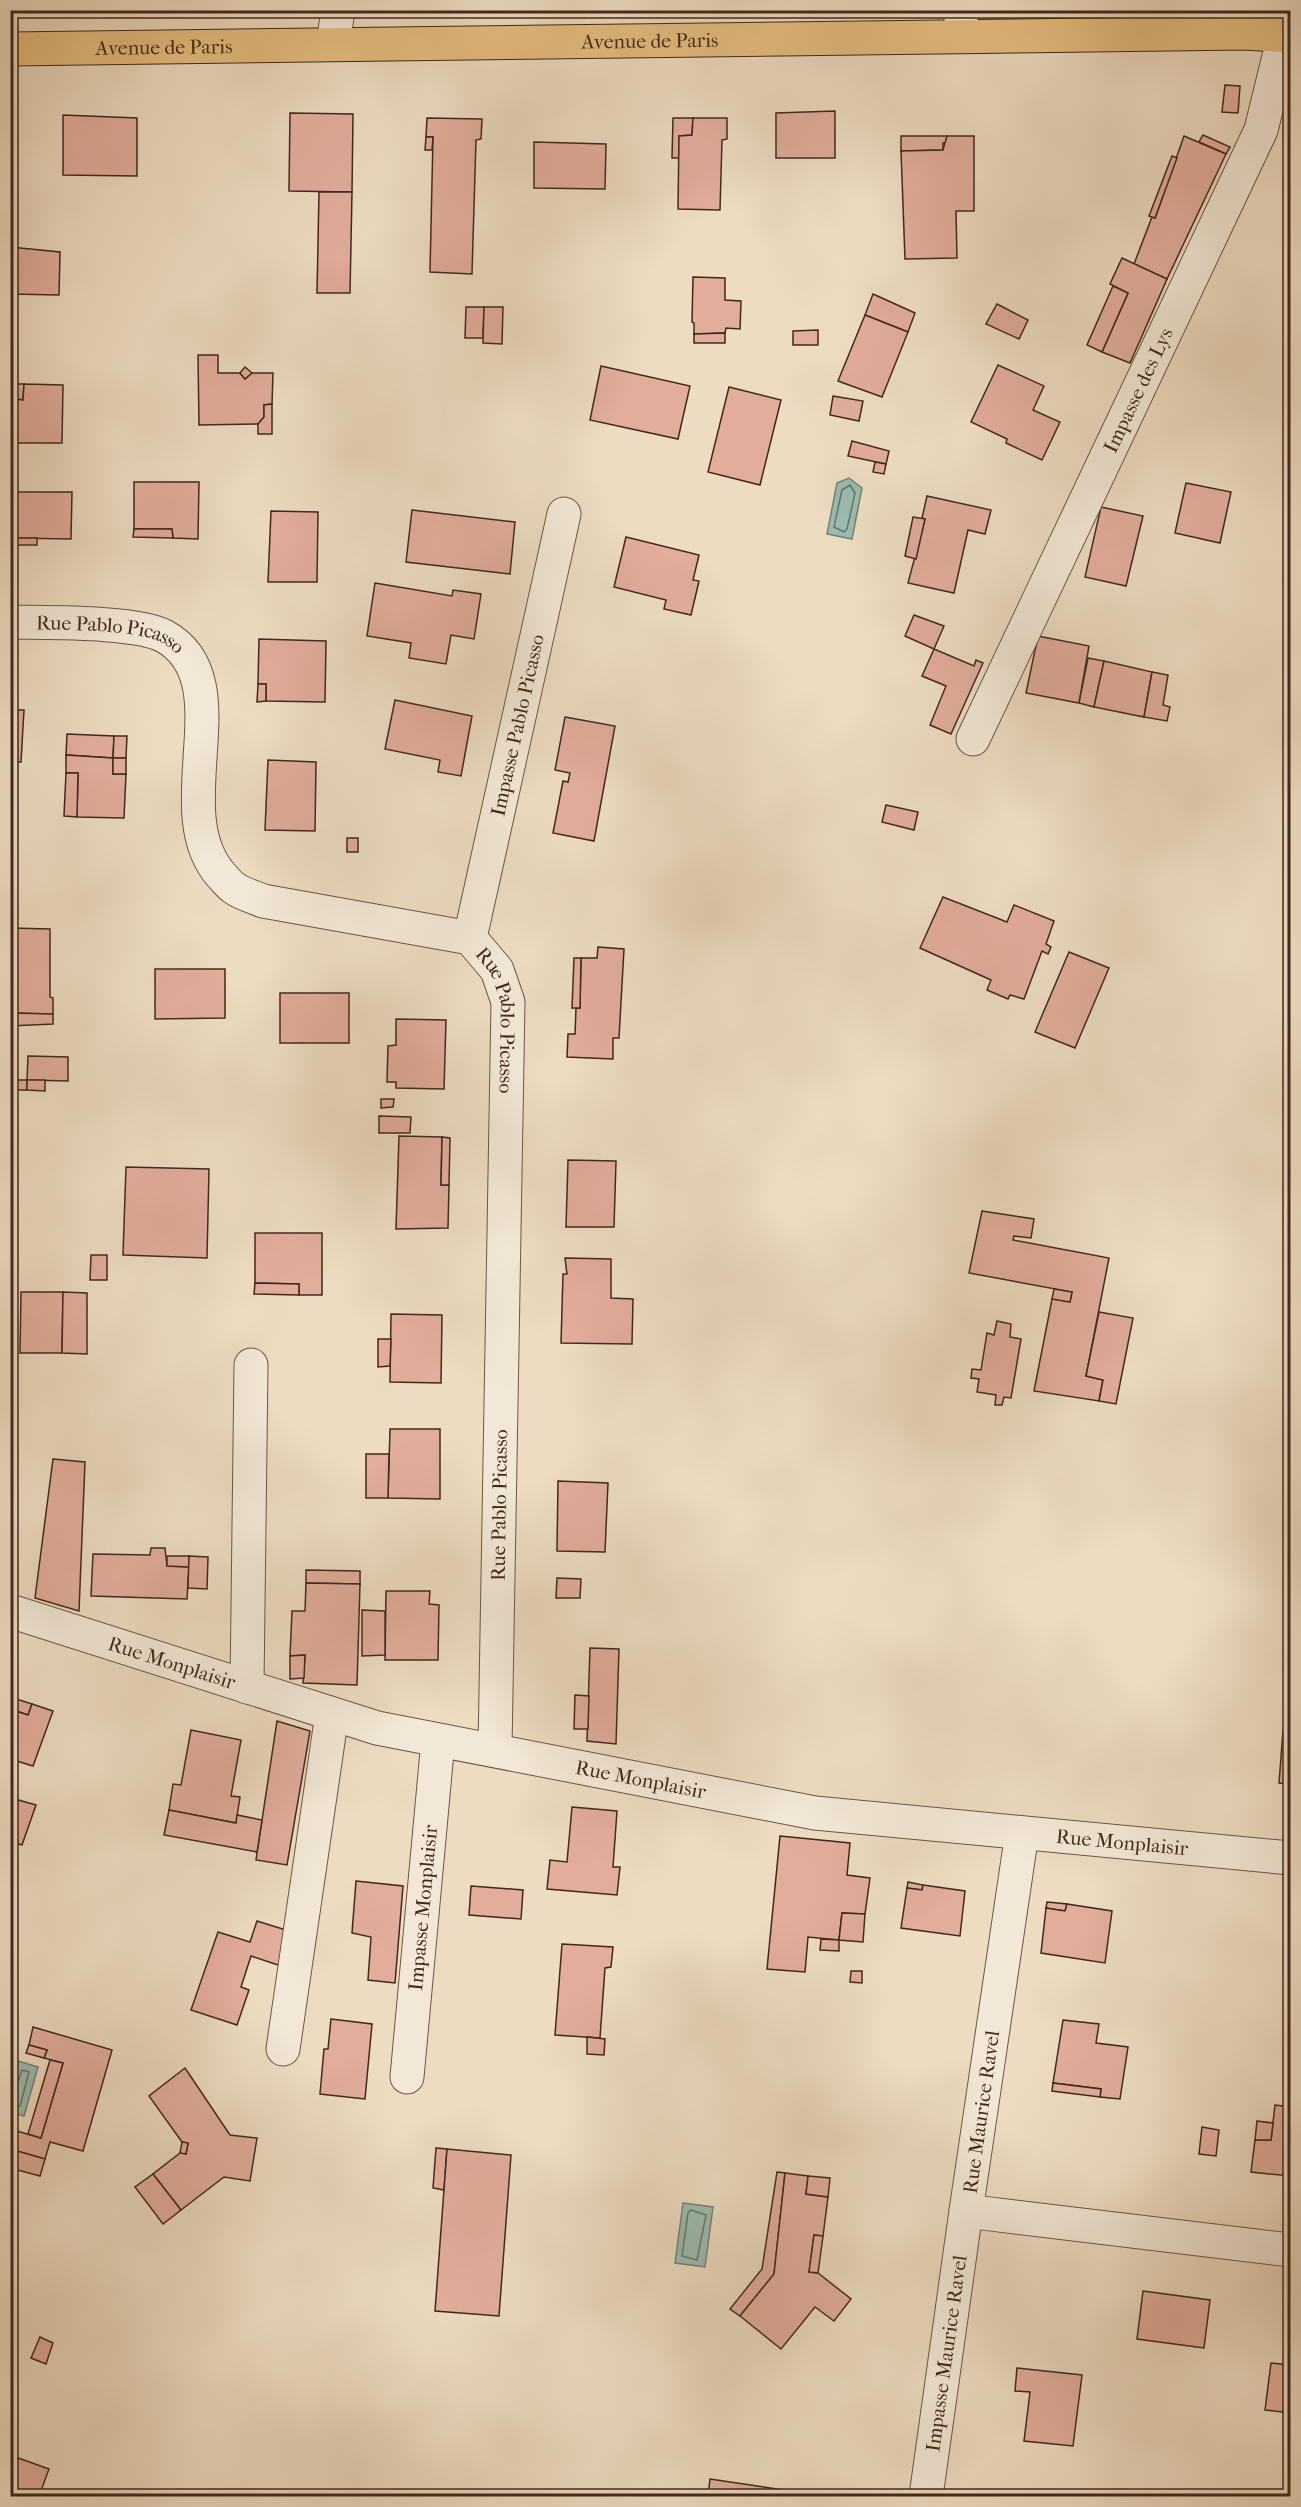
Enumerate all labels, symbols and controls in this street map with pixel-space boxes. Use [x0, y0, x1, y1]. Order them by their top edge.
street label: Avenue de Paris [580, 29, 719, 54]
street label: Avenue de Paris [94, 35, 233, 60]
street label: Impasse des Lys [1099, 324, 1178, 456]
street label: Rue Pablo Picasso [36, 611, 189, 658]
street label: Impasse Pablo Picasso [486, 632, 549, 818]
street label: Rue Pablo Picasso [471, 943, 519, 1094]
street label: Rue Pablo Picasso [487, 1429, 512, 1581]
street label: Rue Monplaisir [105, 1632, 239, 1694]
street label: Rue Monplaisir [574, 1756, 709, 1804]
street label: Impasse Monplaisir [404, 1823, 442, 1992]
street label: Rue Monplaisir [1055, 1825, 1190, 1860]
street label: Rue Maurice Ravel [959, 2029, 1004, 2195]
street label: Impasse Maurice Ravel [921, 2253, 972, 2453]

